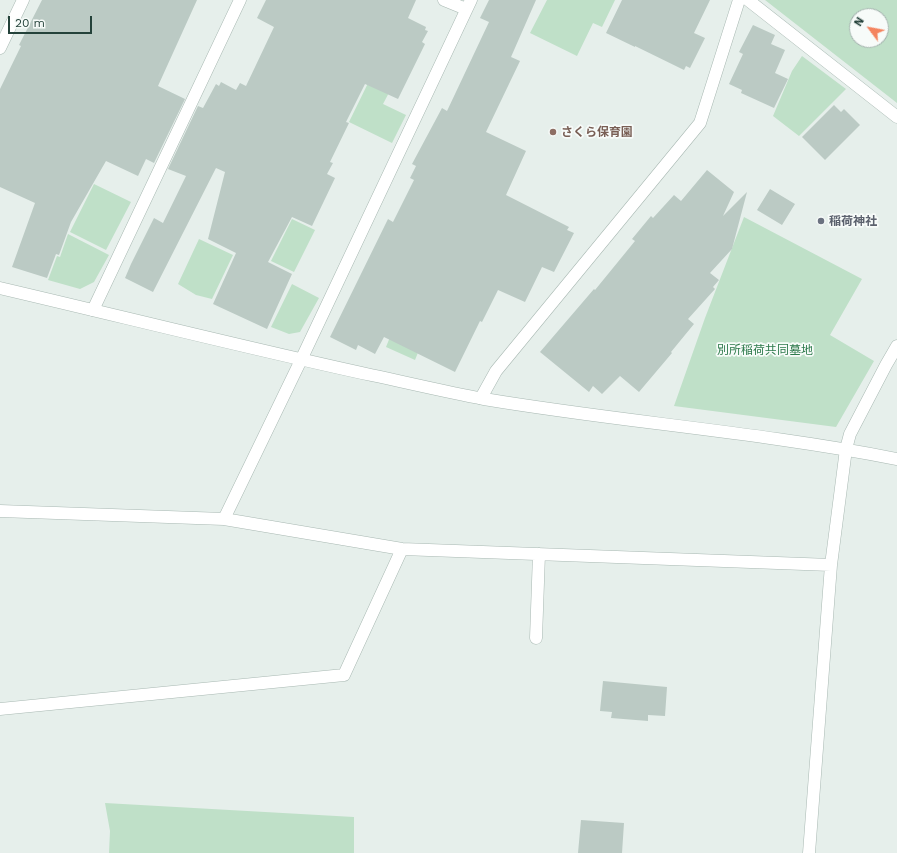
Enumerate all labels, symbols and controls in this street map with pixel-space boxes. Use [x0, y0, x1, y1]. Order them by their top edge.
scale bar [10, 8, 94, 34]
north arrow [849, 8, 889, 48]
text: N [852, 15, 867, 29]
text: 20 m [15, 16, 45, 30]
place label: さくら保育園 [561, 125, 633, 139]
marker: さくら保育園 [548, 127, 558, 137]
place label: 稲荷神社 [829, 214, 877, 228]
marker: 稲荷神社 [816, 216, 826, 226]
park label: 別所稲荷共同墓地 [717, 343, 813, 357]

